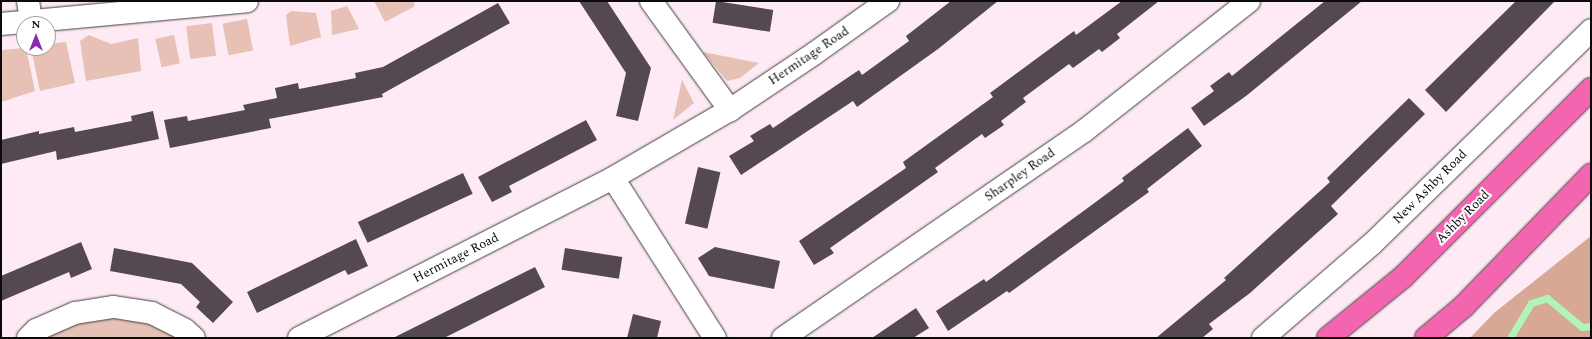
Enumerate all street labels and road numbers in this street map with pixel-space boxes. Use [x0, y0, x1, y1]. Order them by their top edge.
street label: Hermitage Road [766, 23, 852, 89]
street label: Sharpley Road [982, 145, 1058, 205]
street label: New Ashby Road [1390, 147, 1470, 227]
street label: Ashby Road [1433, 187, 1493, 247]
street label: Hermitage Road [411, 230, 501, 286]

